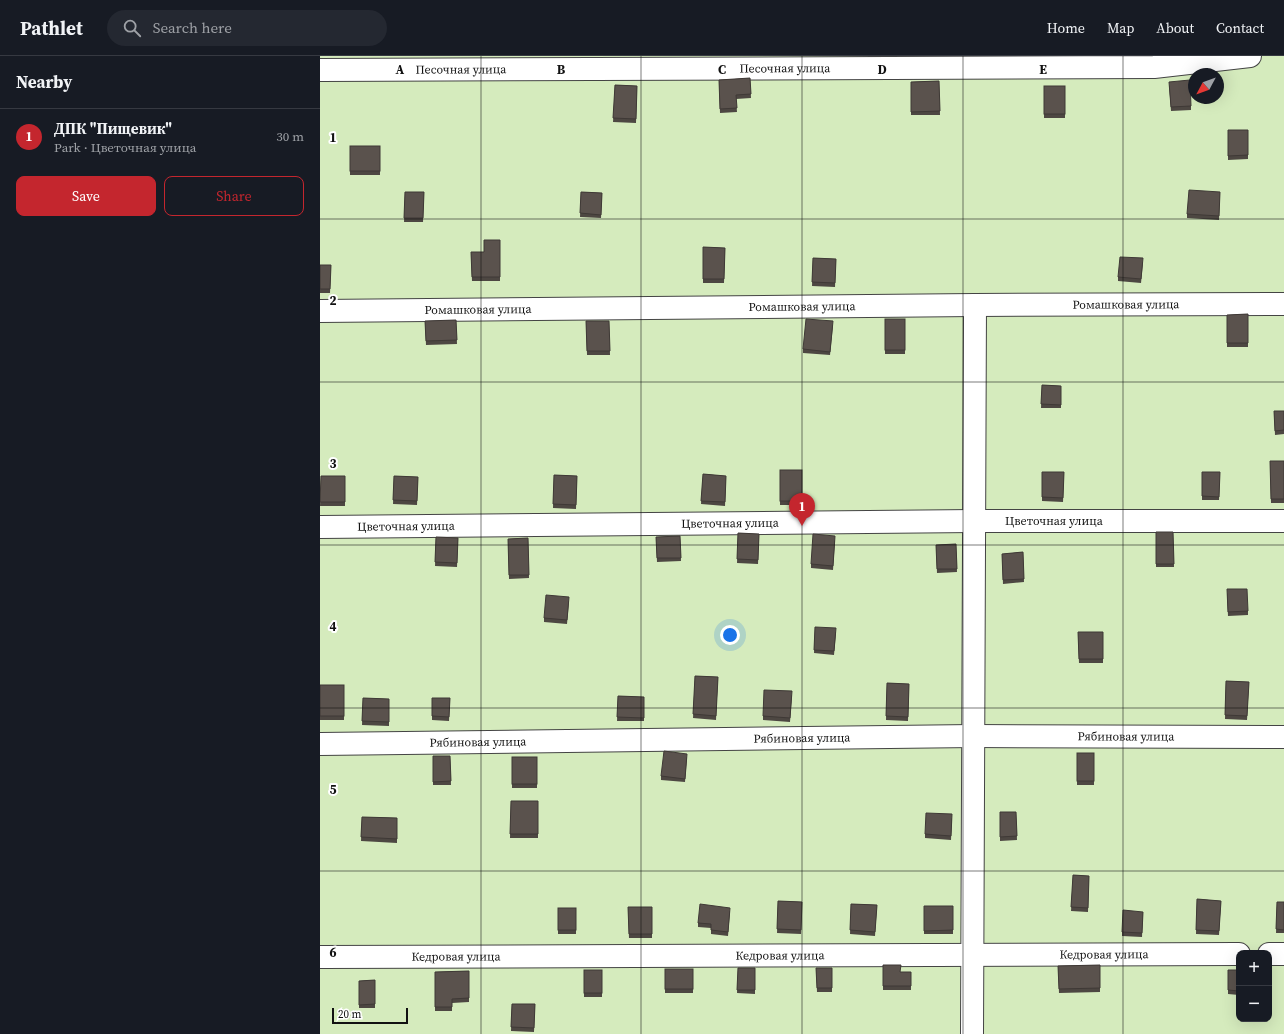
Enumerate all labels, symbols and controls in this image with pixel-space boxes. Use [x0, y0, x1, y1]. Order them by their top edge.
search box [107, 10, 387, 46]
text: Pathlet [20, 15, 83, 41]
icon: search [121, 17, 143, 39]
text: Search here [153, 17, 232, 38]
text: Home [1047, 18, 1085, 38]
text: Map [1107, 18, 1134, 38]
text: About [1156, 18, 1194, 38]
text: Contact [1216, 18, 1264, 38]
street label: Песочная улица [740, 60, 831, 76]
text: A [396, 61, 405, 78]
street label: Песочная улица [416, 61, 507, 78]
text: B [557, 61, 566, 78]
text: C [718, 61, 726, 78]
text: D [877, 61, 887, 78]
text: E [1039, 61, 1047, 78]
north arrow [1188, 68, 1224, 104]
text: Nearby [16, 70, 72, 94]
text: ДПК "Пищевик" [54, 118, 172, 139]
text: 1 [25, 128, 33, 145]
text: 30 m [276, 128, 304, 145]
text: 1 [329, 129, 337, 146]
text: Park · Цветочная улица [54, 139, 196, 156]
button: Save [16, 176, 156, 216]
button: Share [164, 176, 304, 216]
text: 2 [329, 292, 337, 309]
street label: Ромашковая улица [1072, 296, 1180, 313]
street label: Ромашковая улица [748, 298, 856, 315]
street label: Ромашковая улица [424, 301, 532, 318]
text: 3 [329, 455, 337, 472]
pin: 1 [789, 493, 815, 526]
street label: Цветочная улица [1005, 513, 1104, 529]
street label: Цветочная улица [681, 515, 780, 532]
street label: Цветочная улица [357, 518, 456, 535]
text: 4 [329, 618, 337, 635]
your location [720, 625, 740, 645]
street label: Рябиновая улица [1077, 728, 1175, 745]
street label: Рябиновая улица [753, 730, 851, 747]
street label: Рябиновая улица [429, 733, 527, 751]
text: 5 [329, 781, 337, 798]
text: 6 [329, 944, 337, 961]
street label: Кедровая улица [1059, 946, 1149, 963]
street label: Кедровая улица [735, 947, 825, 964]
street label: Кедровая улица [411, 948, 501, 965]
map controls [1236, 950, 1272, 1022]
button: + [1236, 950, 1272, 986]
button: − [1236, 986, 1272, 1022]
scale bar [332, 1006, 408, 1025]
text: 20 m [338, 1007, 361, 1022]

